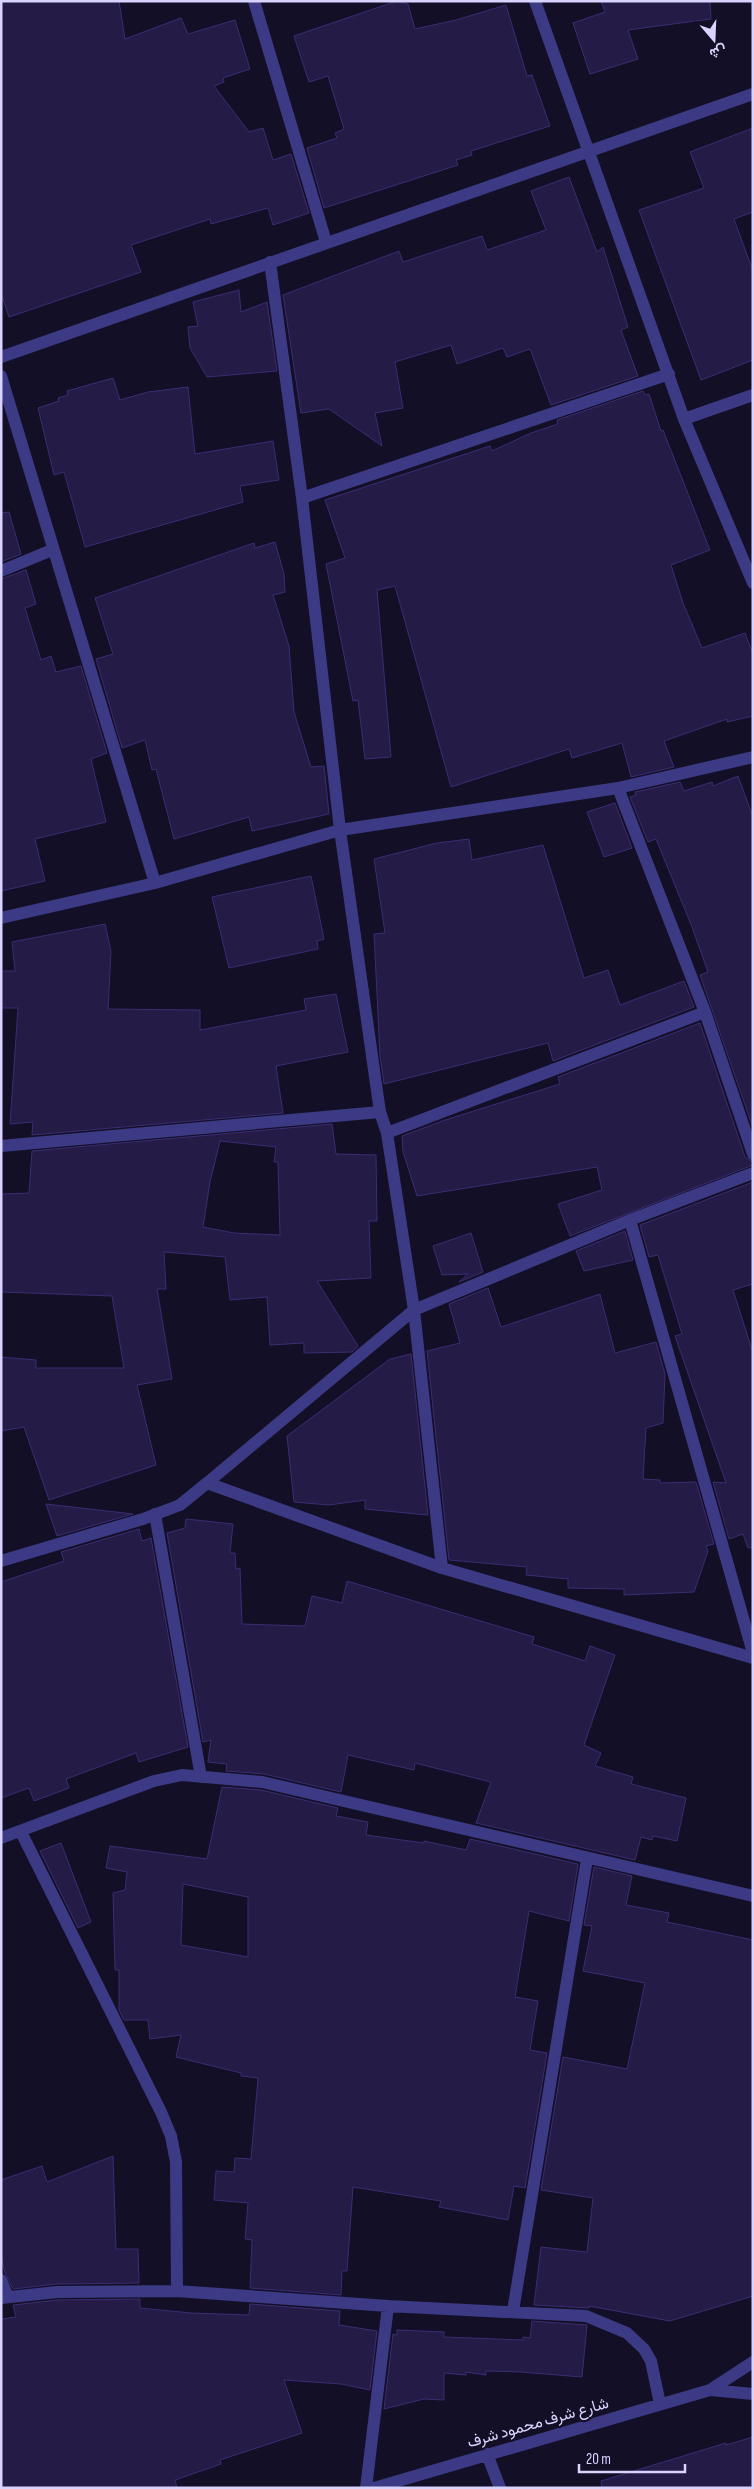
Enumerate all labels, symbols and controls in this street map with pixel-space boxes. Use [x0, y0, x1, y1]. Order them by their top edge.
north arrow [689, 15, 739, 65]
text: ش [707, 41, 729, 63]
street label: شارع شرف محمود شرف [465, 2394, 611, 2453]
scale bar [579, 2442, 685, 2474]
text: 20 m [586, 2450, 611, 2469]

